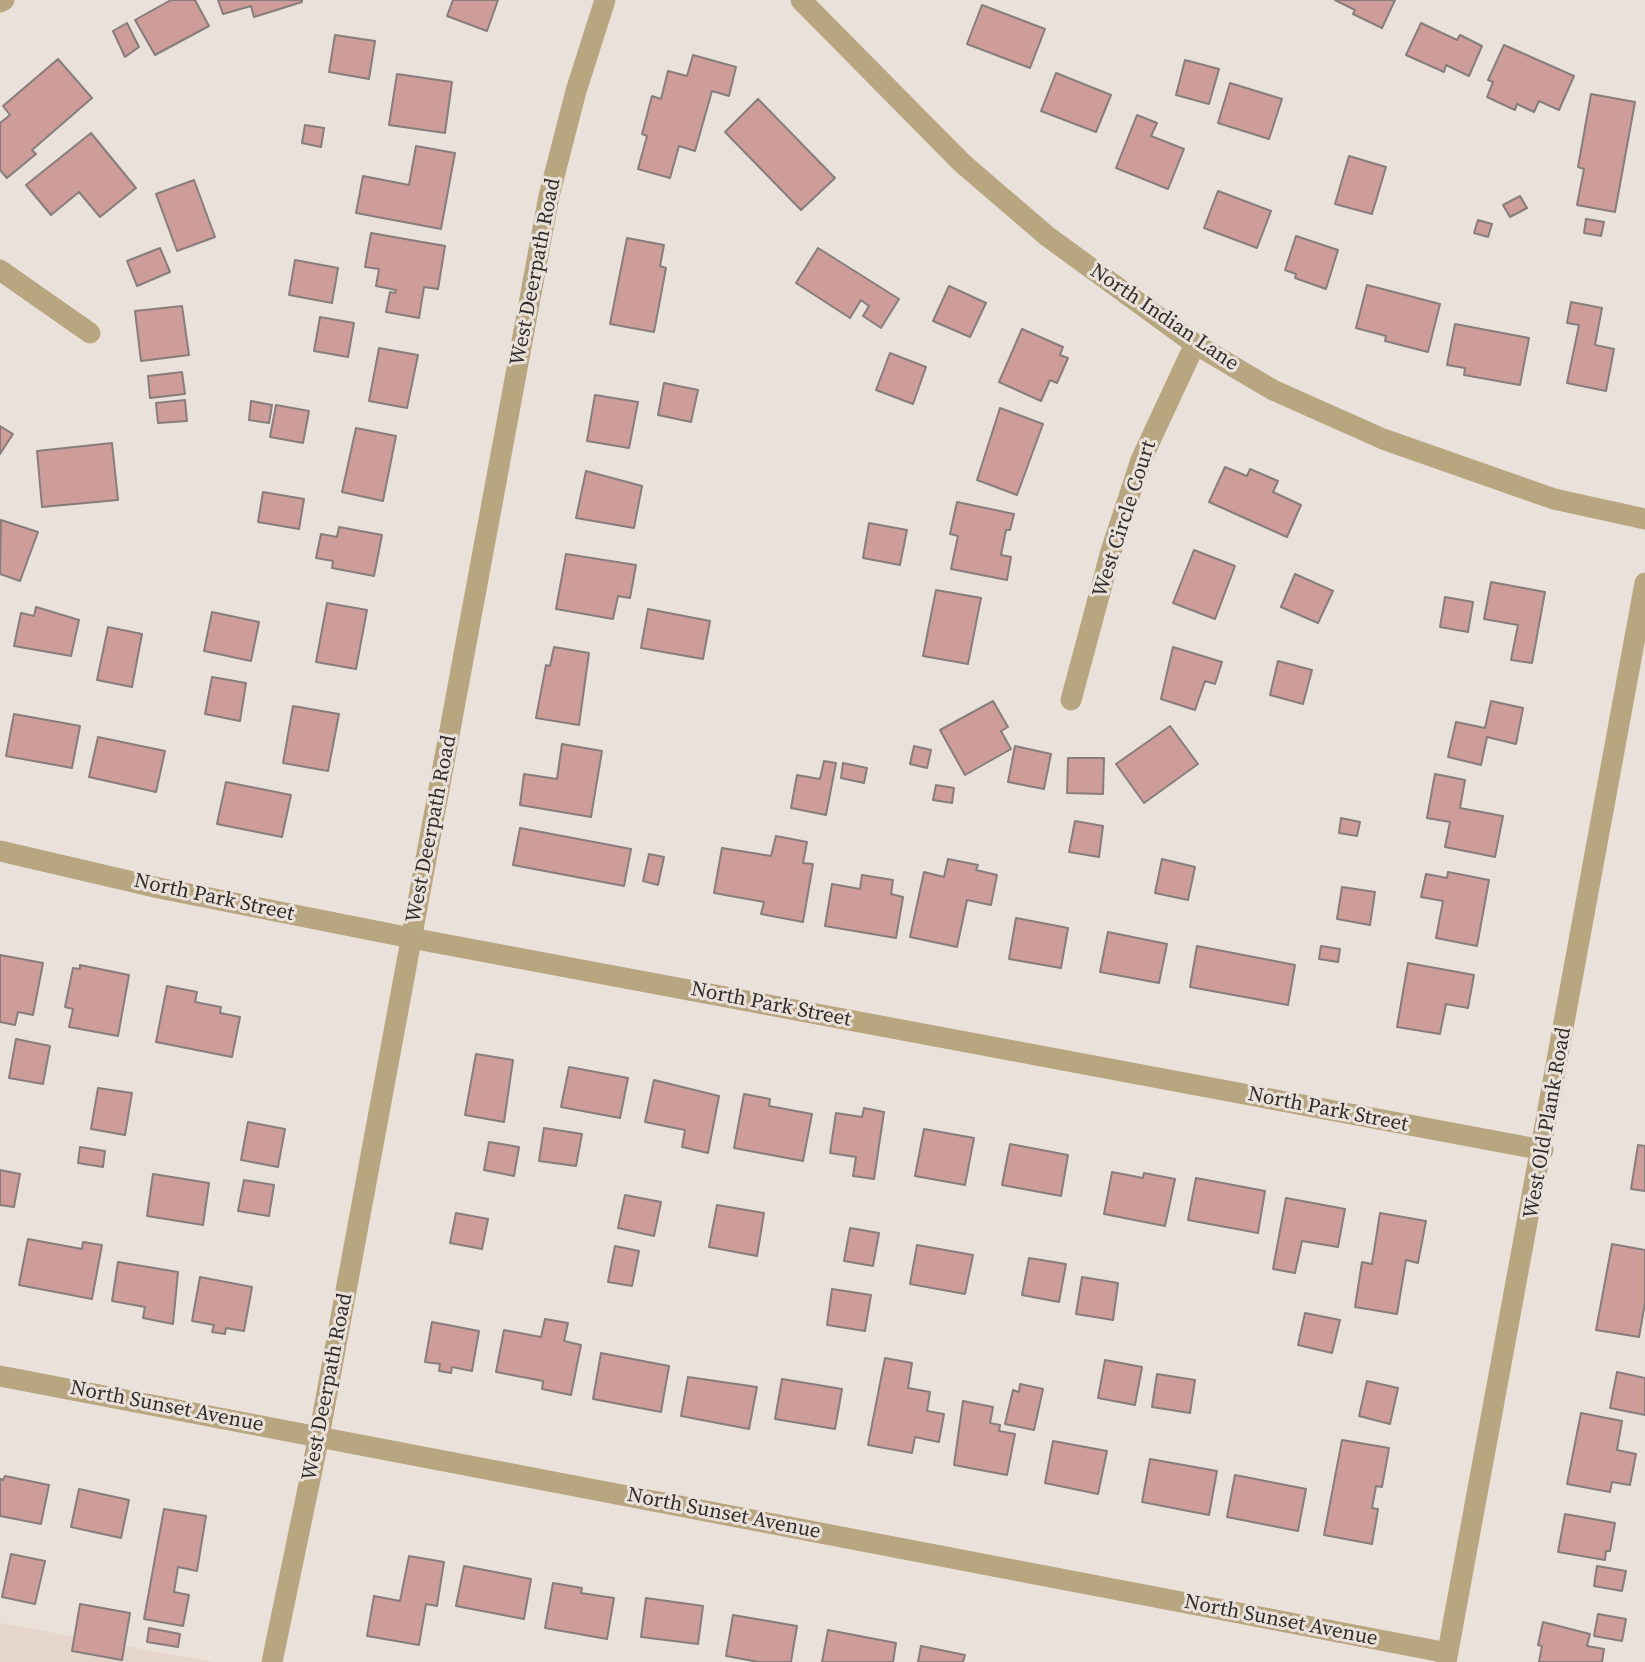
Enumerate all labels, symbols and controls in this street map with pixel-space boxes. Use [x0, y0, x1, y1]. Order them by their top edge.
street label: West Deerpath Road [505, 176, 567, 368]
street label: North Indian Lane [1085, 259, 1243, 377]
street label: West Circle Court [1088, 437, 1162, 601]
street label: West Deerpath Road [401, 733, 463, 925]
street label: North Park Street [132, 869, 296, 927]
street label: North Park Street [689, 977, 853, 1033]
street label: West Old Plank Road [1519, 1025, 1577, 1221]
street label: North Park Street [1246, 1082, 1410, 1138]
street label: West Deerpath Road [297, 1291, 359, 1483]
street label: North Sunset Avenue [68, 1376, 266, 1438]
street label: North Sunset Avenue [625, 1483, 823, 1545]
street label: North Sunset Avenue [1182, 1590, 1380, 1652]

